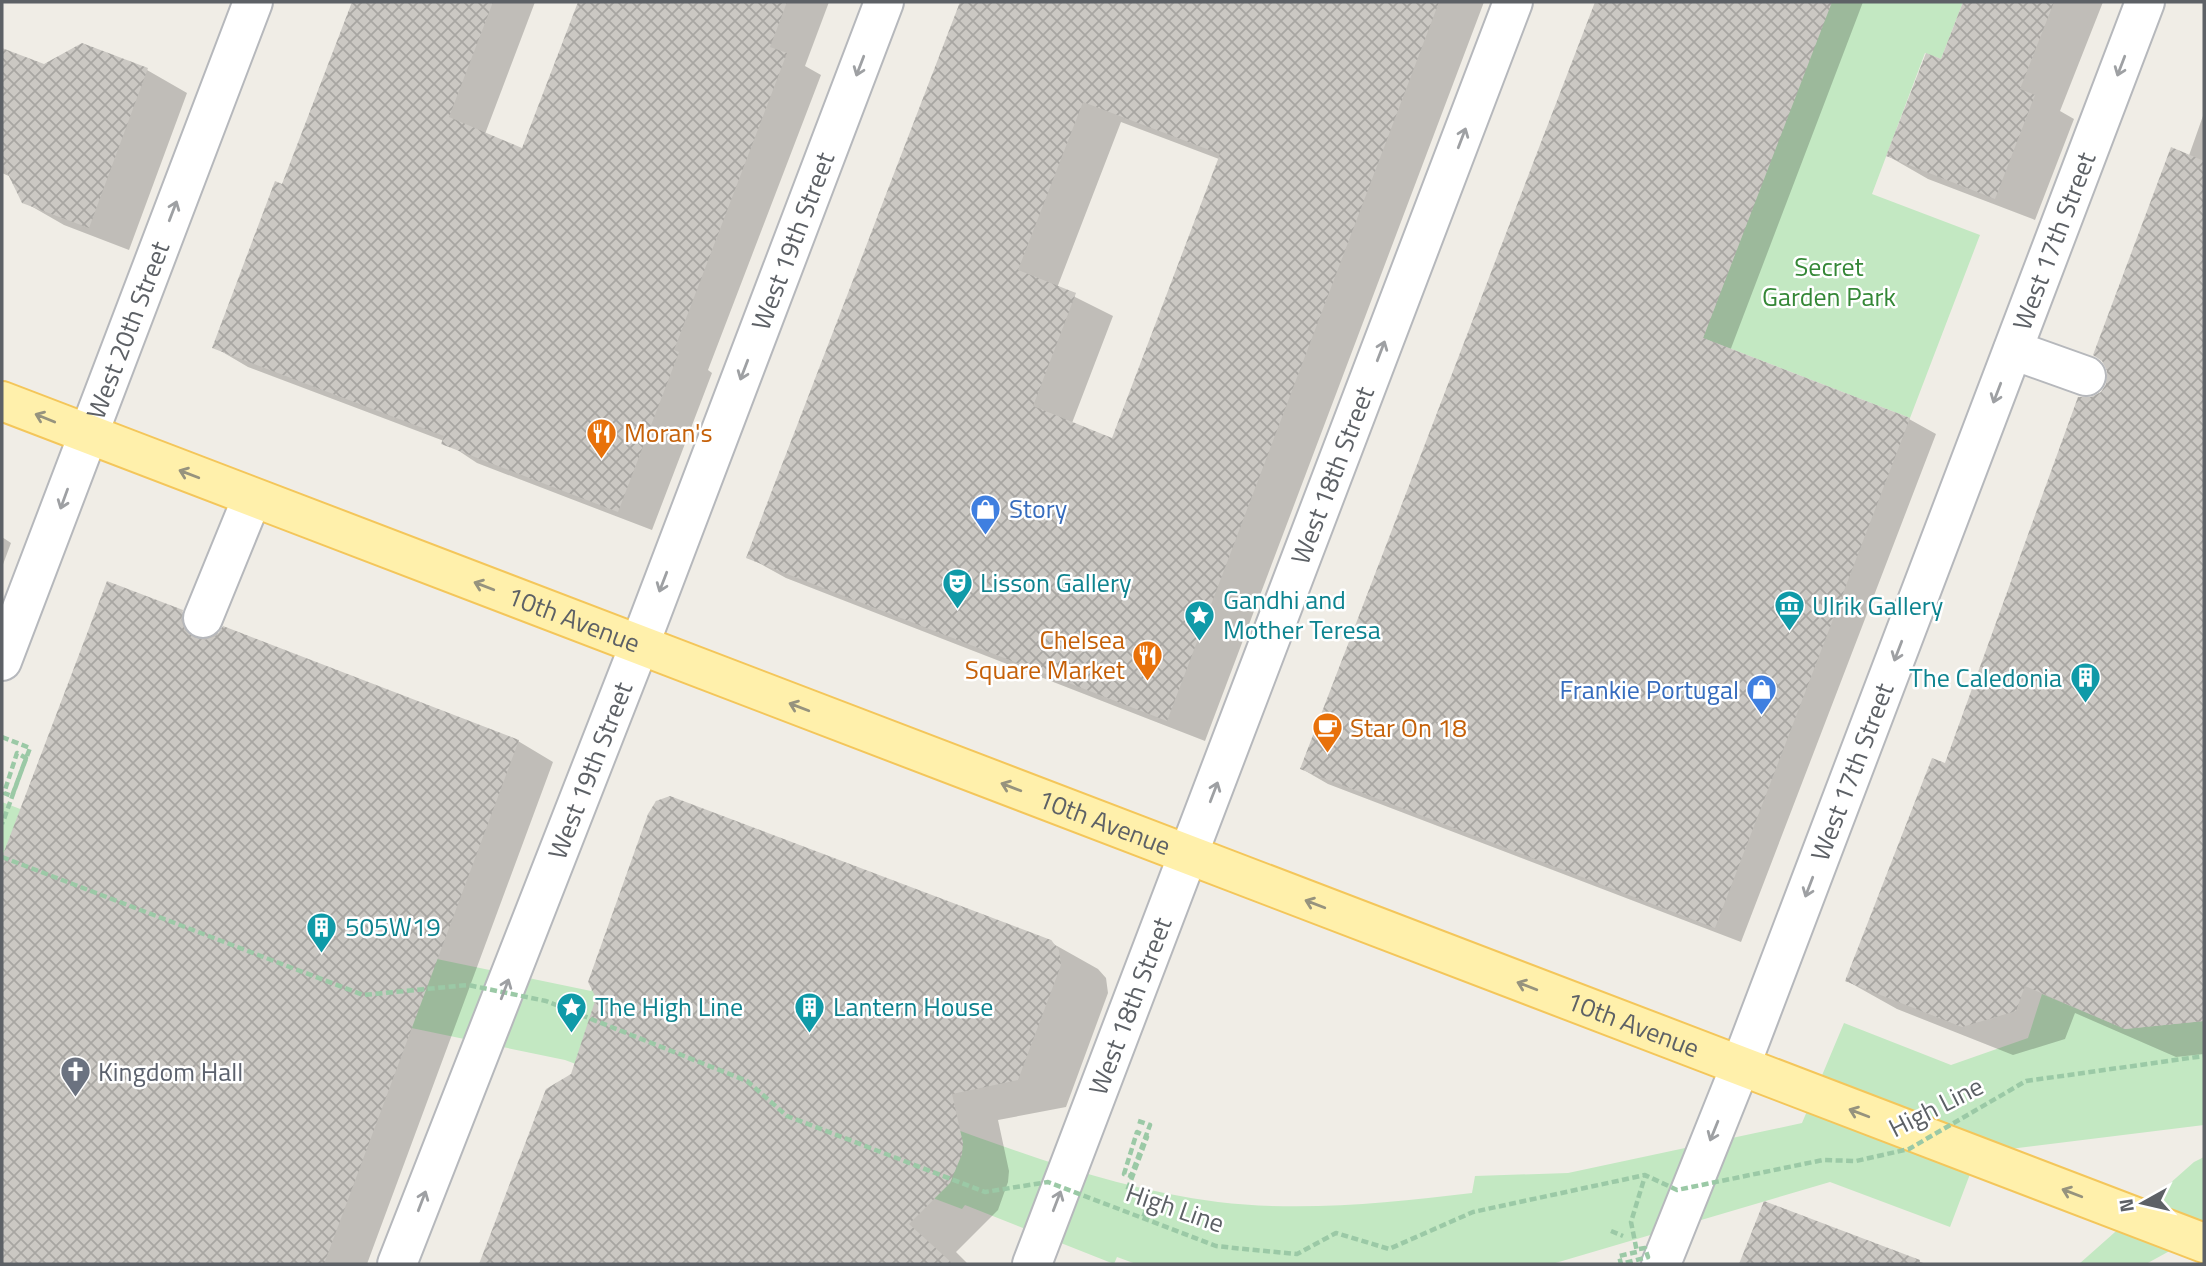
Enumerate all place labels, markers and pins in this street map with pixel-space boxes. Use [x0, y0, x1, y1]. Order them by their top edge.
place label: Moran's [624, 413, 712, 452]
restaurant icon: Moran's [584, 416, 618, 460]
place label: Story [1009, 489, 1067, 528]
shop icon: Story [969, 492, 1003, 536]
place label: Lisson Gallery [980, 563, 1131, 602]
theatre icon: Lisson Gallery [940, 566, 974, 610]
place label: Gandhi and Mother Teresa [1223, 580, 1381, 649]
place label: Ulrik Gallery [1812, 586, 1943, 625]
museum icon: Ulrik Gallery [1772, 589, 1806, 633]
place icon: Gandhi and Mother Teresa [1183, 598, 1217, 642]
place label: Chelsea Square Market [965, 620, 1125, 689]
restaurant icon: Chelsea Square Market [1131, 638, 1165, 682]
place label: The Caledonia [1909, 658, 2062, 697]
building icon: The Caledonia [2068, 661, 2102, 705]
place label: Frankie Portugal [1560, 670, 1739, 709]
shop icon: Frankie Portugal [1745, 673, 1779, 717]
place label: Star On 18 [1350, 708, 1467, 747]
cafe icon: Star On 18 [1310, 711, 1344, 755]
place label: 505W19 [345, 907, 441, 946]
building icon: 505W19 [305, 910, 339, 954]
place label: The High Line [595, 987, 743, 1026]
place label: Lantern House [833, 987, 993, 1026]
place icon: The High Line [555, 990, 589, 1034]
building icon: Lantern House [793, 990, 827, 1034]
place label: Kingdom Hall [98, 1052, 243, 1091]
church icon: Kingdom Hall [58, 1055, 92, 1099]

